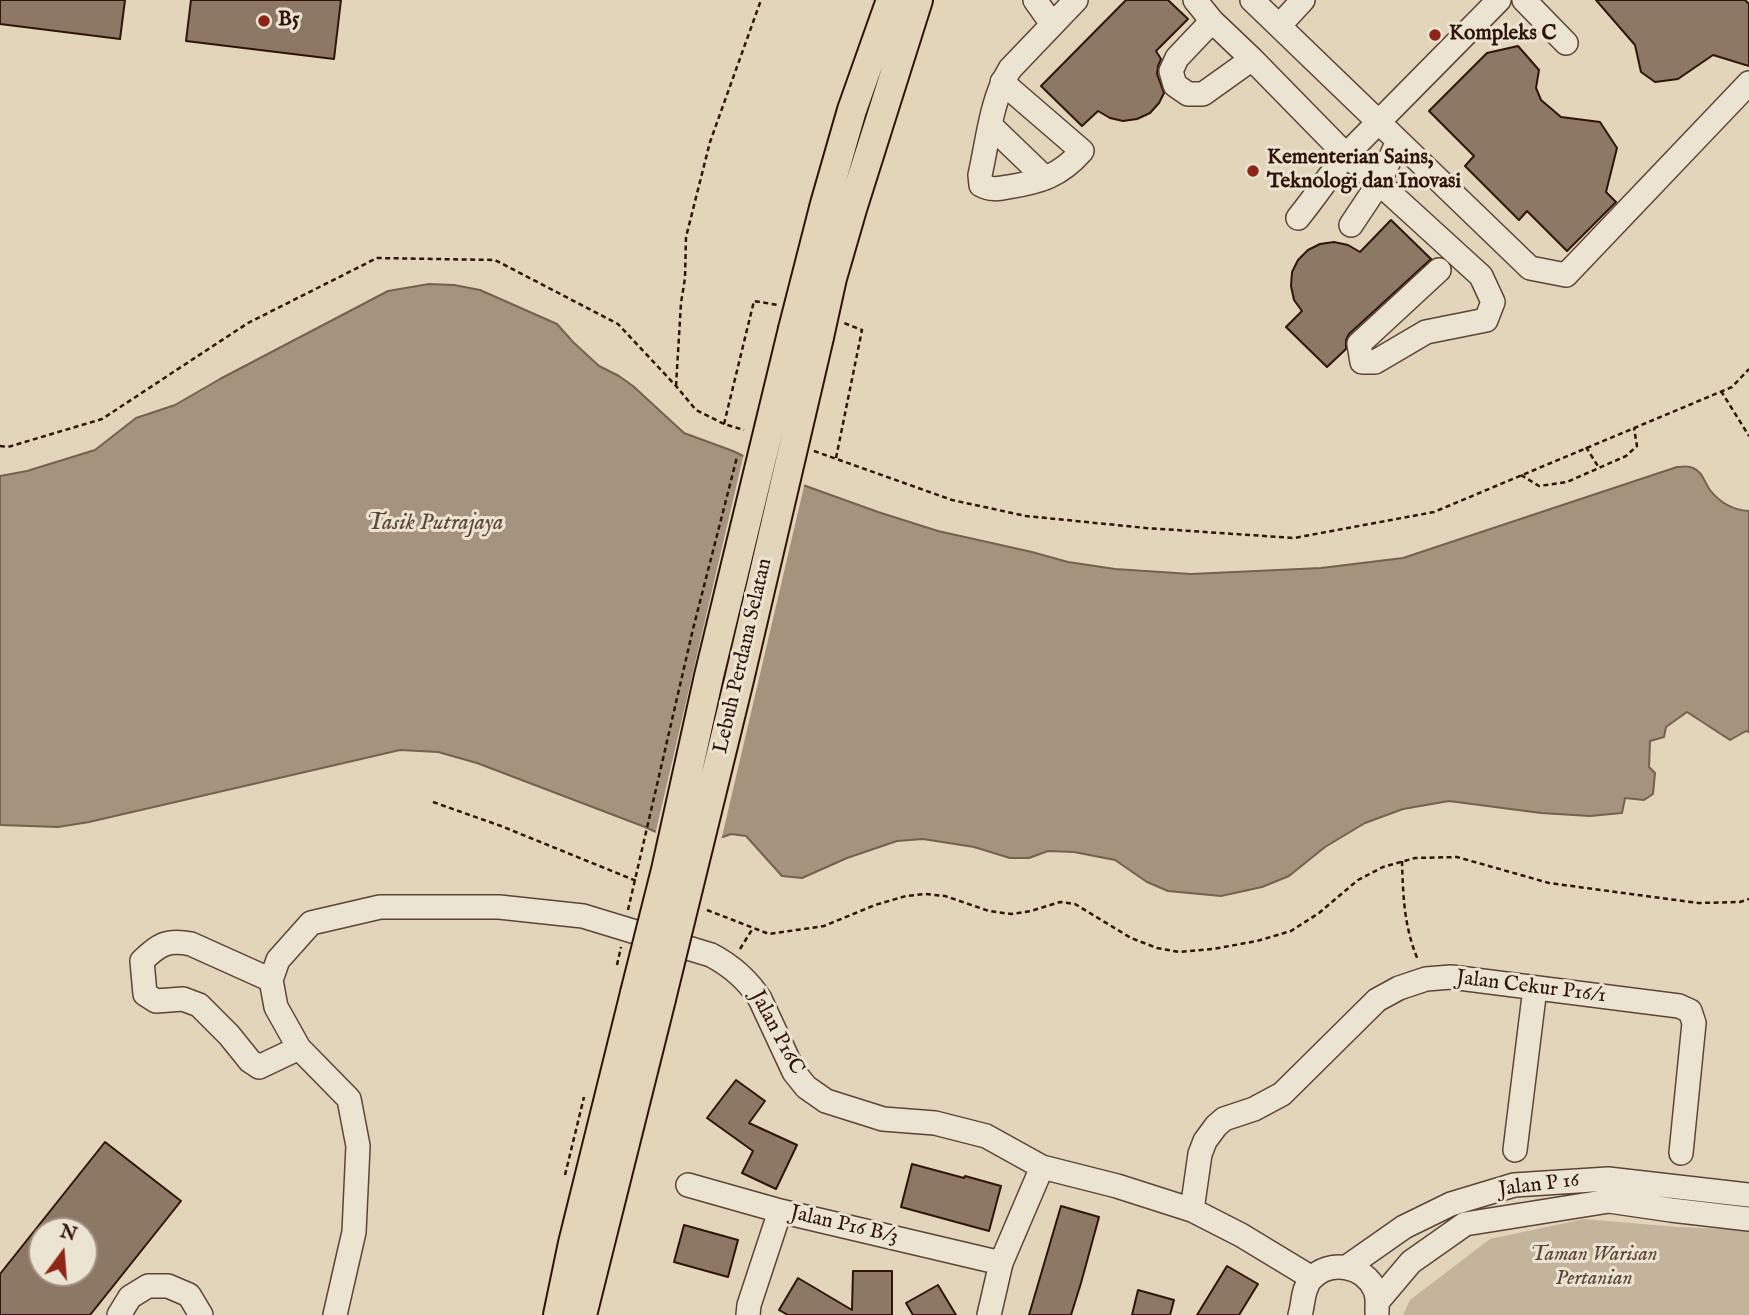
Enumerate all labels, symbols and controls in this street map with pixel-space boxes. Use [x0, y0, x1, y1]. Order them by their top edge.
place label: B5 [278, 8, 300, 34]
marker: B5 [256, 13, 272, 29]
place label: Kompleks C [1449, 22, 1556, 48]
marker: Kompleks C [1427, 27, 1443, 43]
place label: Kementerian Sains, Teknologi dan Inovasi [1267, 146, 1461, 196]
marker: Kementerian Sains, Teknologi dan Inovasi [1245, 163, 1261, 179]
water label: Tasik Putrajaya [367, 510, 503, 538]
street label: Lebuh Perdana Selatan [709, 556, 779, 756]
street label: Jalan Cekur P16/1 [1455, 966, 1607, 1010]
street label: Jalan P16C [743, 987, 809, 1079]
street label: Jalan P 16 [1497, 1169, 1581, 1203]
street label: Jalan P16 B/3 [788, 1201, 900, 1251]
north arrow [28, 1217, 98, 1287]
text: N [57, 1220, 79, 1248]
park label: Taman Warisan Pertanian [1530, 1243, 1658, 1293]

